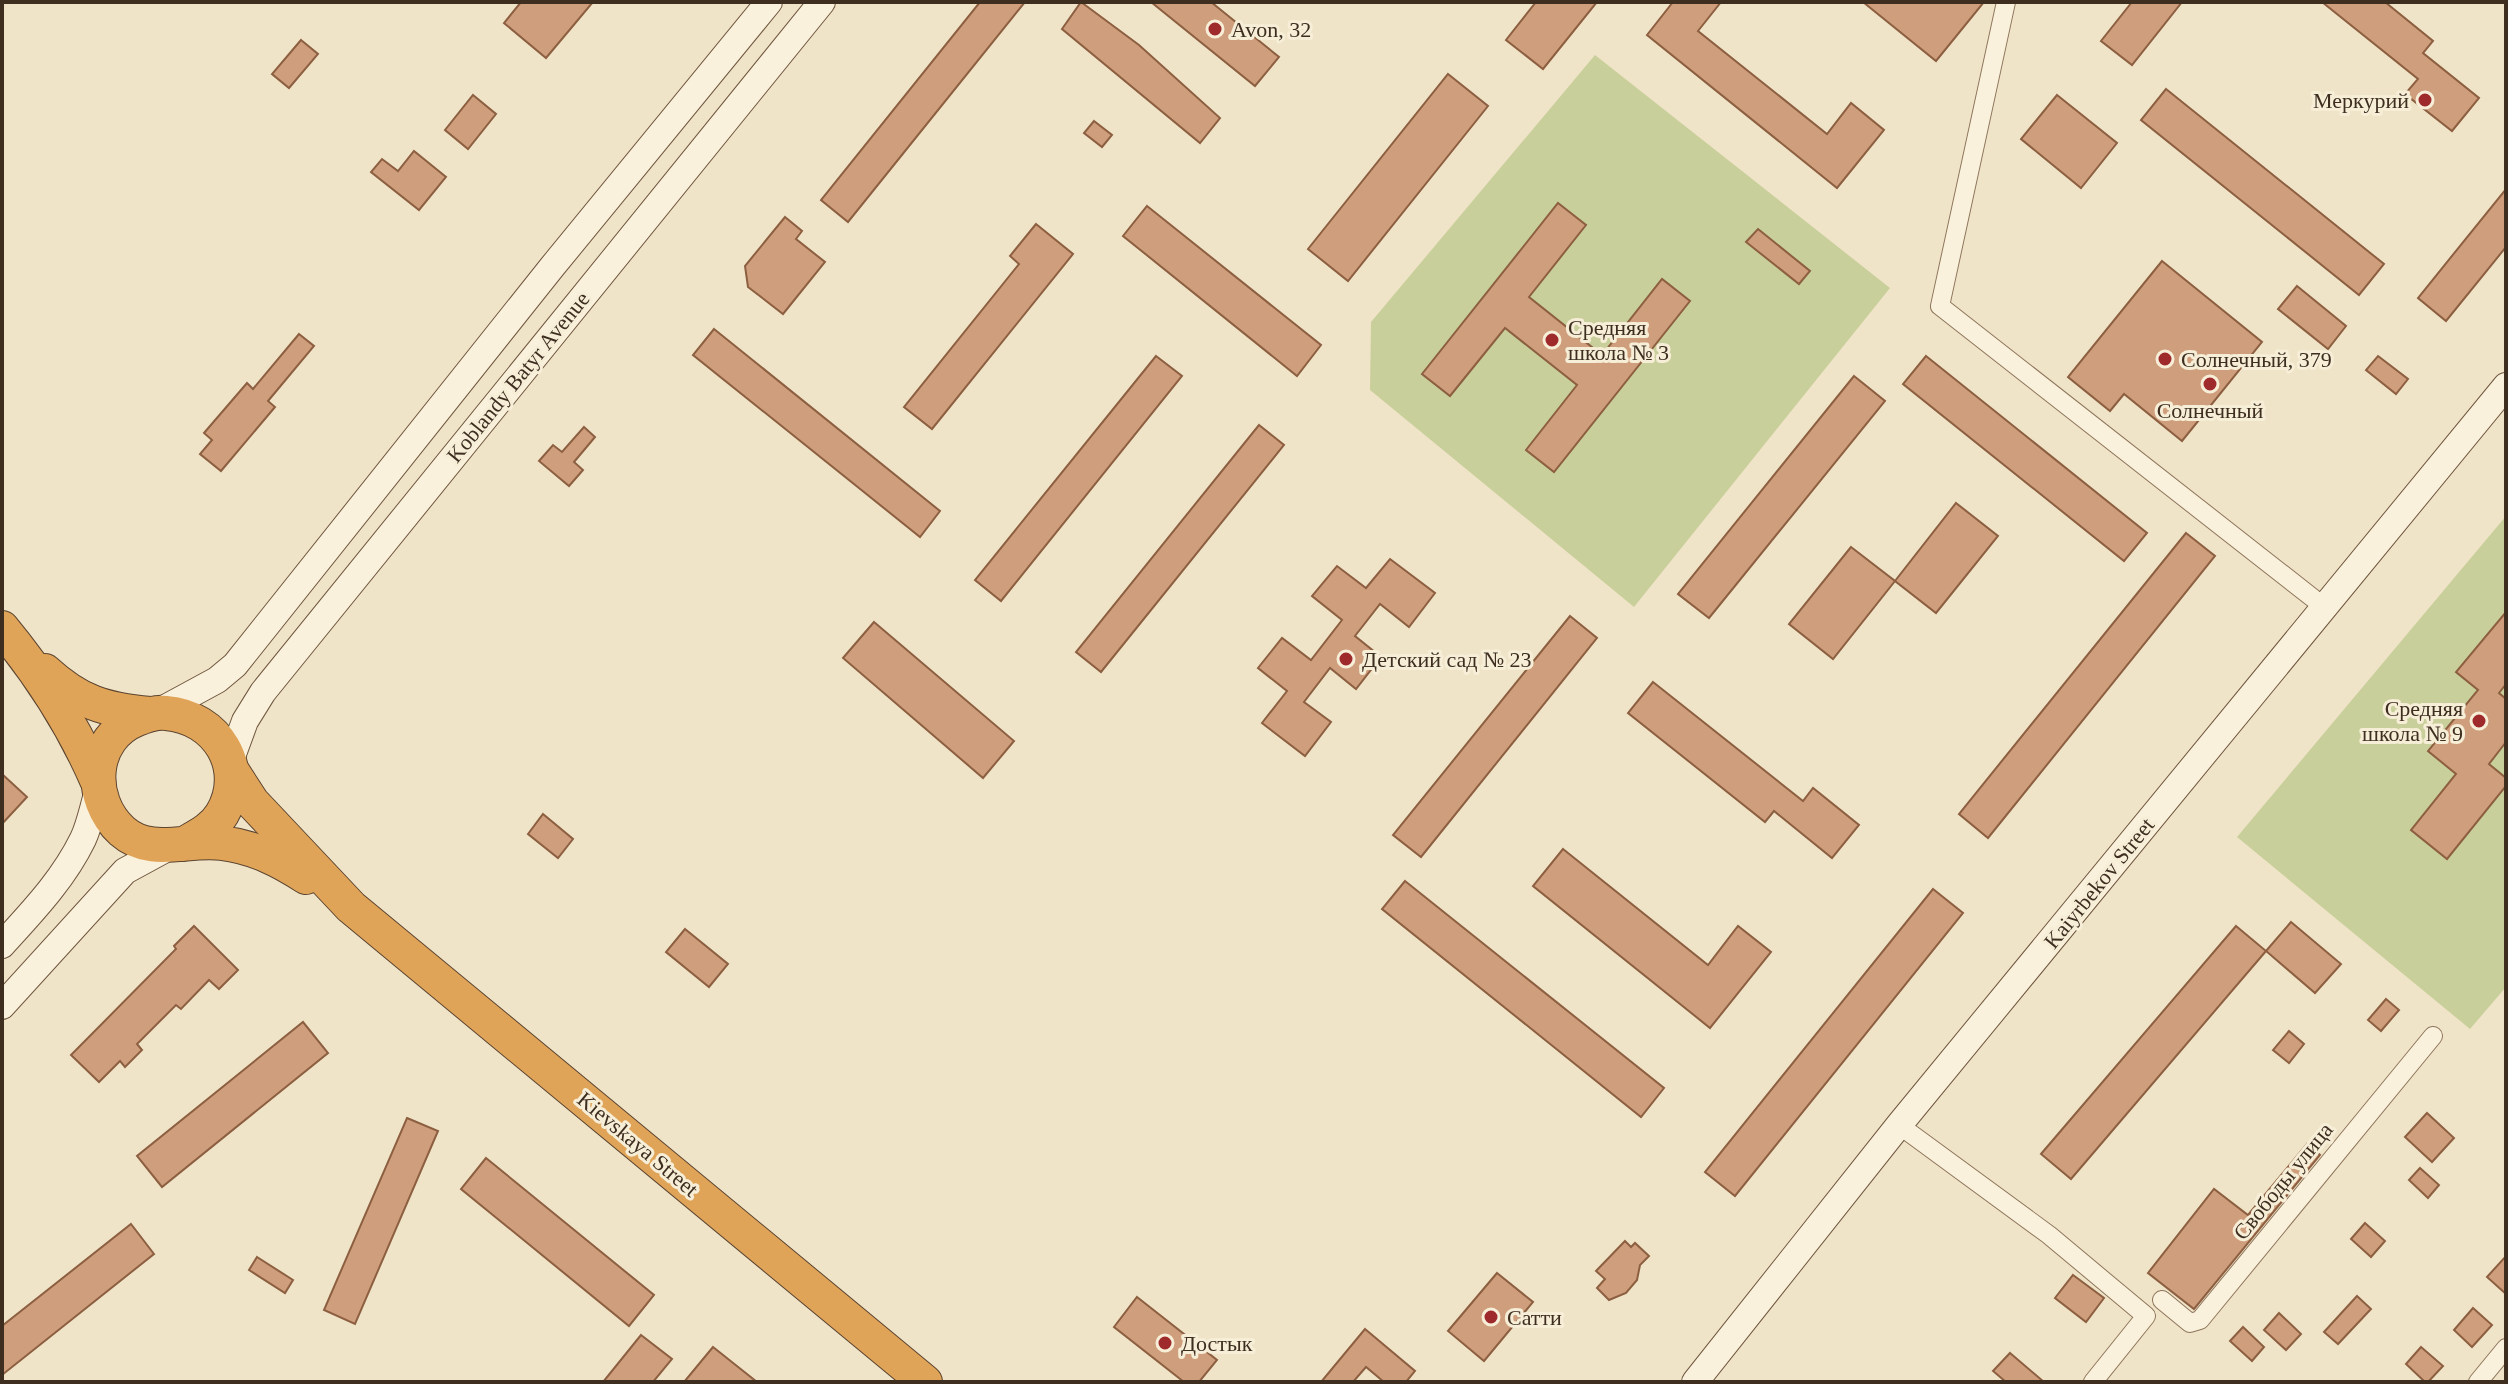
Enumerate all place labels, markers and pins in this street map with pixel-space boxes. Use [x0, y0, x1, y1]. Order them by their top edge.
place label: Avon, 32 [1231, 17, 1311, 42]
marker: Avon, 32 [1206, 20, 1224, 38]
place label: Меркурий [2313, 88, 2409, 113]
marker: Меркурий [2416, 91, 2434, 109]
place label: Средняя школа № 3 [1568, 315, 1669, 365]
marker: Средняя школа № 3 [1543, 331, 1561, 349]
place label: Солнечный, 379 [2181, 347, 2332, 372]
marker: Солнечный, 379 [2156, 350, 2174, 368]
marker: Солнечный [2201, 375, 2219, 393]
place label: Солнечный [2157, 398, 2264, 423]
place label: Детский сад № 23 [1362, 647, 1531, 672]
marker: Детский сад № 23 [1337, 650, 1355, 668]
place label: Средняя школа № 9 [2362, 696, 2463, 746]
marker: Средняя школа № 9 [2470, 712, 2488, 730]
place label: Сатти [1507, 1305, 1562, 1330]
marker: Сатти [1482, 1308, 1500, 1326]
place label: Достык [1181, 1331, 1253, 1356]
marker: Достык [1156, 1334, 1174, 1352]

